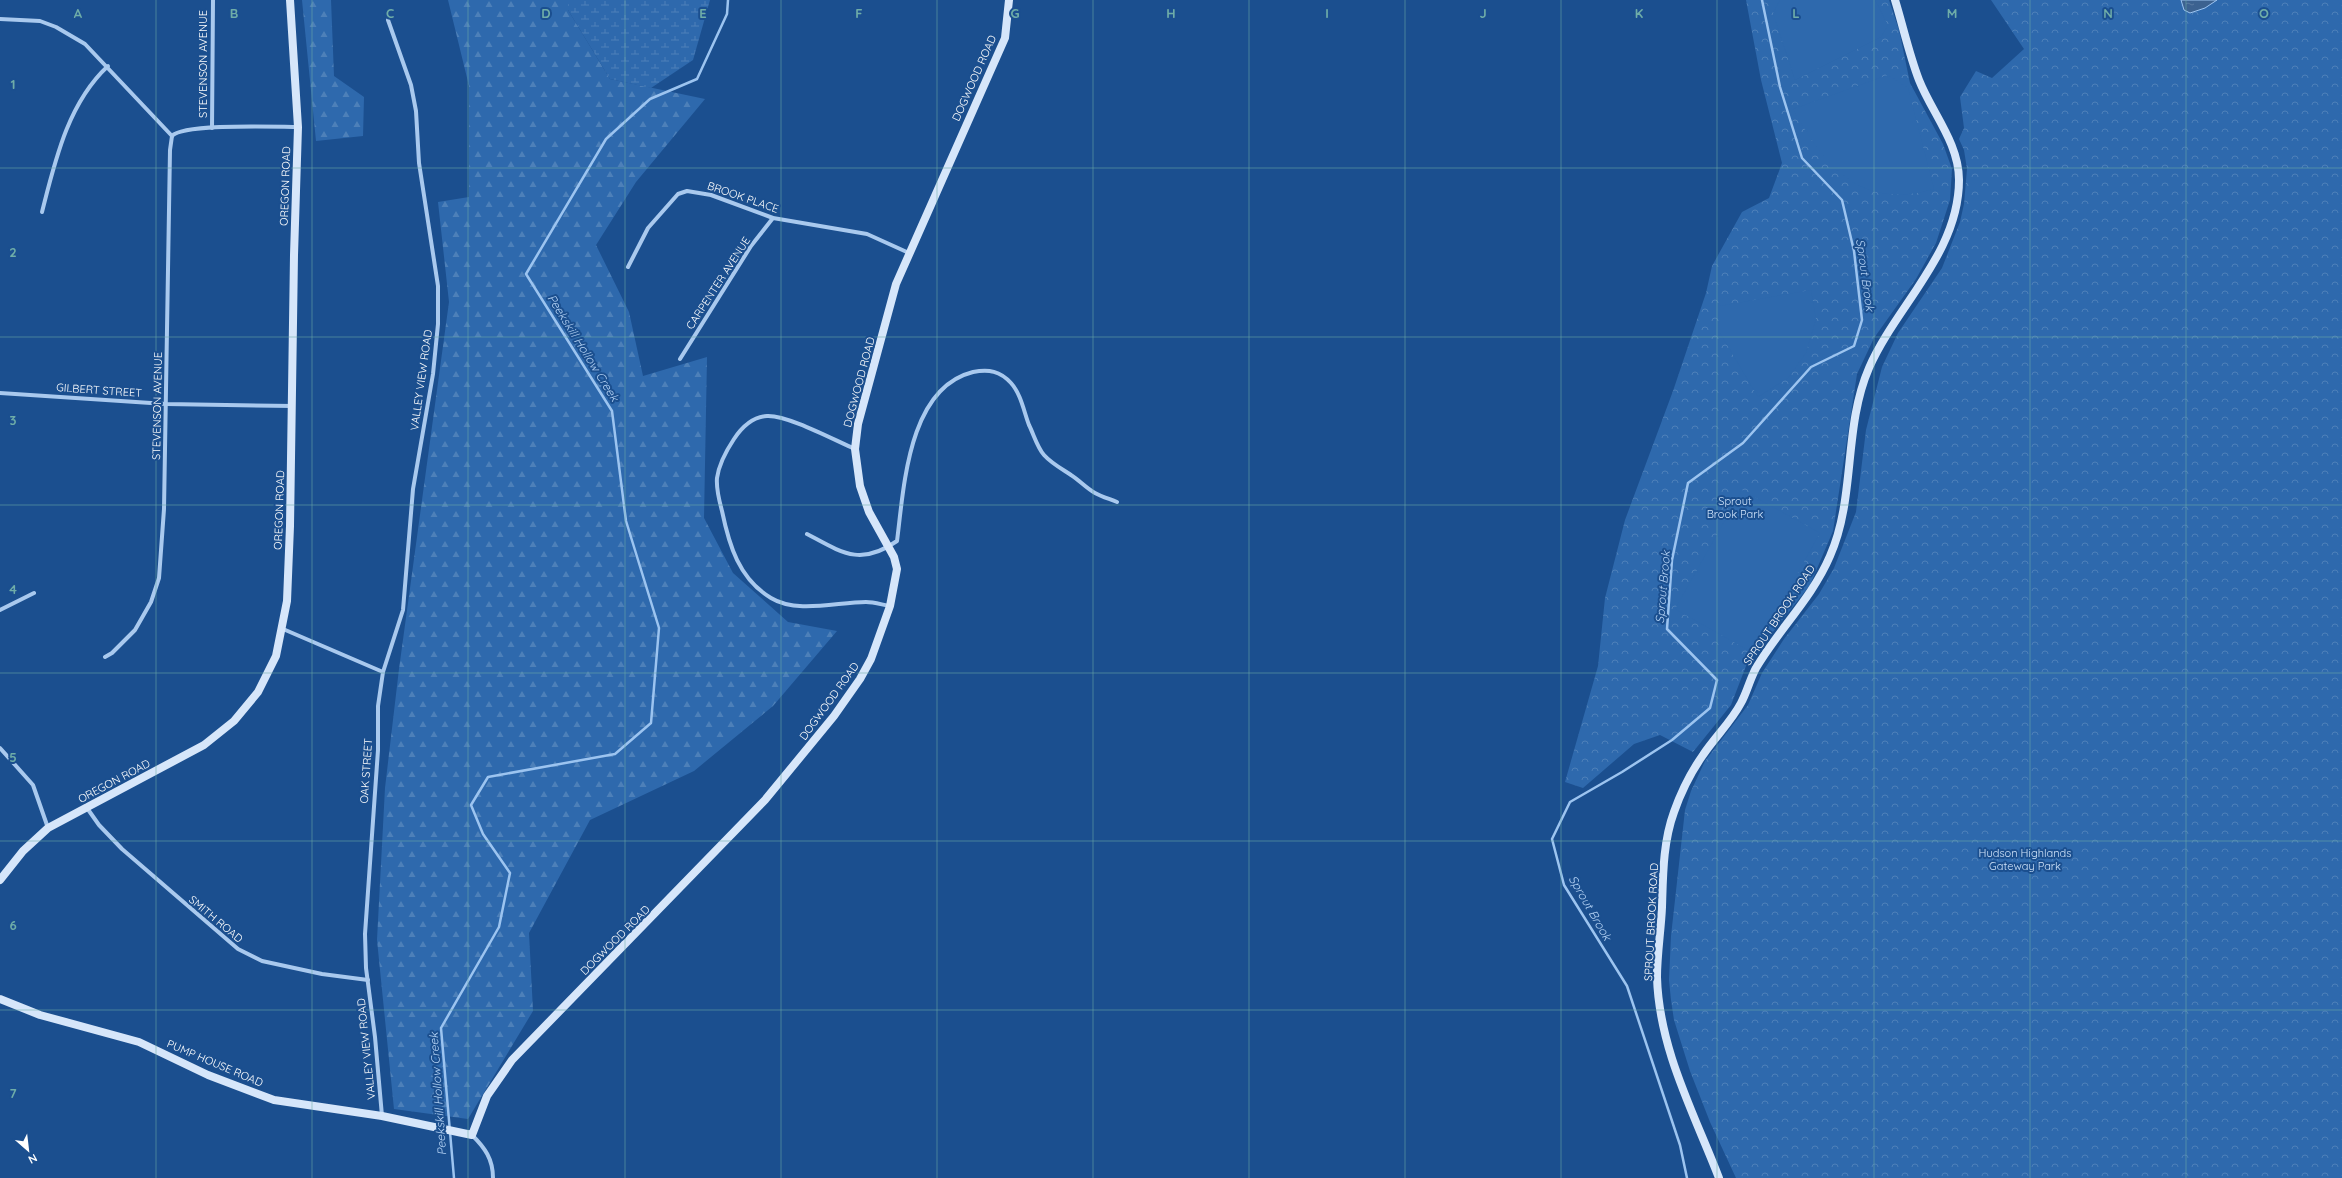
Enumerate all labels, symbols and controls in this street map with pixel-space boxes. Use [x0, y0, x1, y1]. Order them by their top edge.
text: A [74, 5, 83, 21]
text: B [230, 5, 238, 21]
text: C [386, 5, 394, 21]
text: D [541, 5, 551, 21]
text: E [699, 5, 707, 21]
text: F [855, 5, 863, 21]
text: G [1010, 5, 1020, 21]
text: H [1166, 5, 1176, 21]
text: I [1325, 5, 1329, 21]
text: J [1479, 5, 1487, 21]
text: K [1635, 5, 1644, 21]
text: L [1792, 5, 1800, 21]
text: M [1947, 5, 1957, 21]
text: N [2103, 5, 2113, 21]
text: O [2259, 5, 2269, 21]
street label: STEVENSON AVENUE [196, 10, 210, 118]
street label: DOGWOOD ROAD [949, 33, 999, 123]
text: 1 [10, 76, 16, 92]
street label: OREGON ROAD [277, 146, 293, 226]
street label: BROOK PLACE [705, 178, 781, 216]
street label: CARPENTER AVENUE [683, 234, 753, 332]
water label: Sprout Brook [1853, 238, 1878, 314]
text: 2 [9, 244, 17, 260]
water label: Peekskill Hollow Creek [544, 291, 623, 405]
street label: VALLEY VIEW ROAD [407, 329, 435, 431]
street label: DOGWOOD ROAD [840, 335, 878, 429]
street label: STEVENSON AVENUE [149, 352, 165, 460]
street label: GILBERT STREET [56, 380, 143, 400]
text: 3 [10, 412, 17, 428]
street label: OREGON ROAD [271, 470, 287, 550]
park label: Sprout Brook Park [1707, 494, 1763, 521]
water label: Sprout Brook [1652, 548, 1673, 624]
street label: SPROUT BROOK ROAD [1740, 562, 1818, 668]
text: 4 [9, 581, 17, 597]
street label: DOGWOOD ROAD [796, 659, 862, 743]
street label: OAK STREET [357, 738, 375, 804]
text: 5 [9, 749, 17, 765]
street label: OREGON ROAD [75, 756, 153, 806]
park label: Hudson Highlands Gateway Park [1979, 846, 2071, 873]
street label: SPROUT BROOK ROAD [1641, 862, 1661, 981]
water label: Sprout Brook [1566, 872, 1616, 944]
street label: SMITH ROAD [186, 892, 246, 946]
street label: DOGWOOD ROAD [577, 902, 653, 978]
text: 6 [9, 917, 17, 933]
street label: VALLEY VIEW ROAD [354, 998, 378, 1100]
water label: Peekskill Hollow Creek [426, 1030, 449, 1156]
street label: PUMP HOUSE ROAD [165, 1036, 265, 1090]
text: 7 [9, 1085, 17, 1101]
north arrow [8, 1130, 48, 1170]
text: N [26, 1151, 40, 1167]

